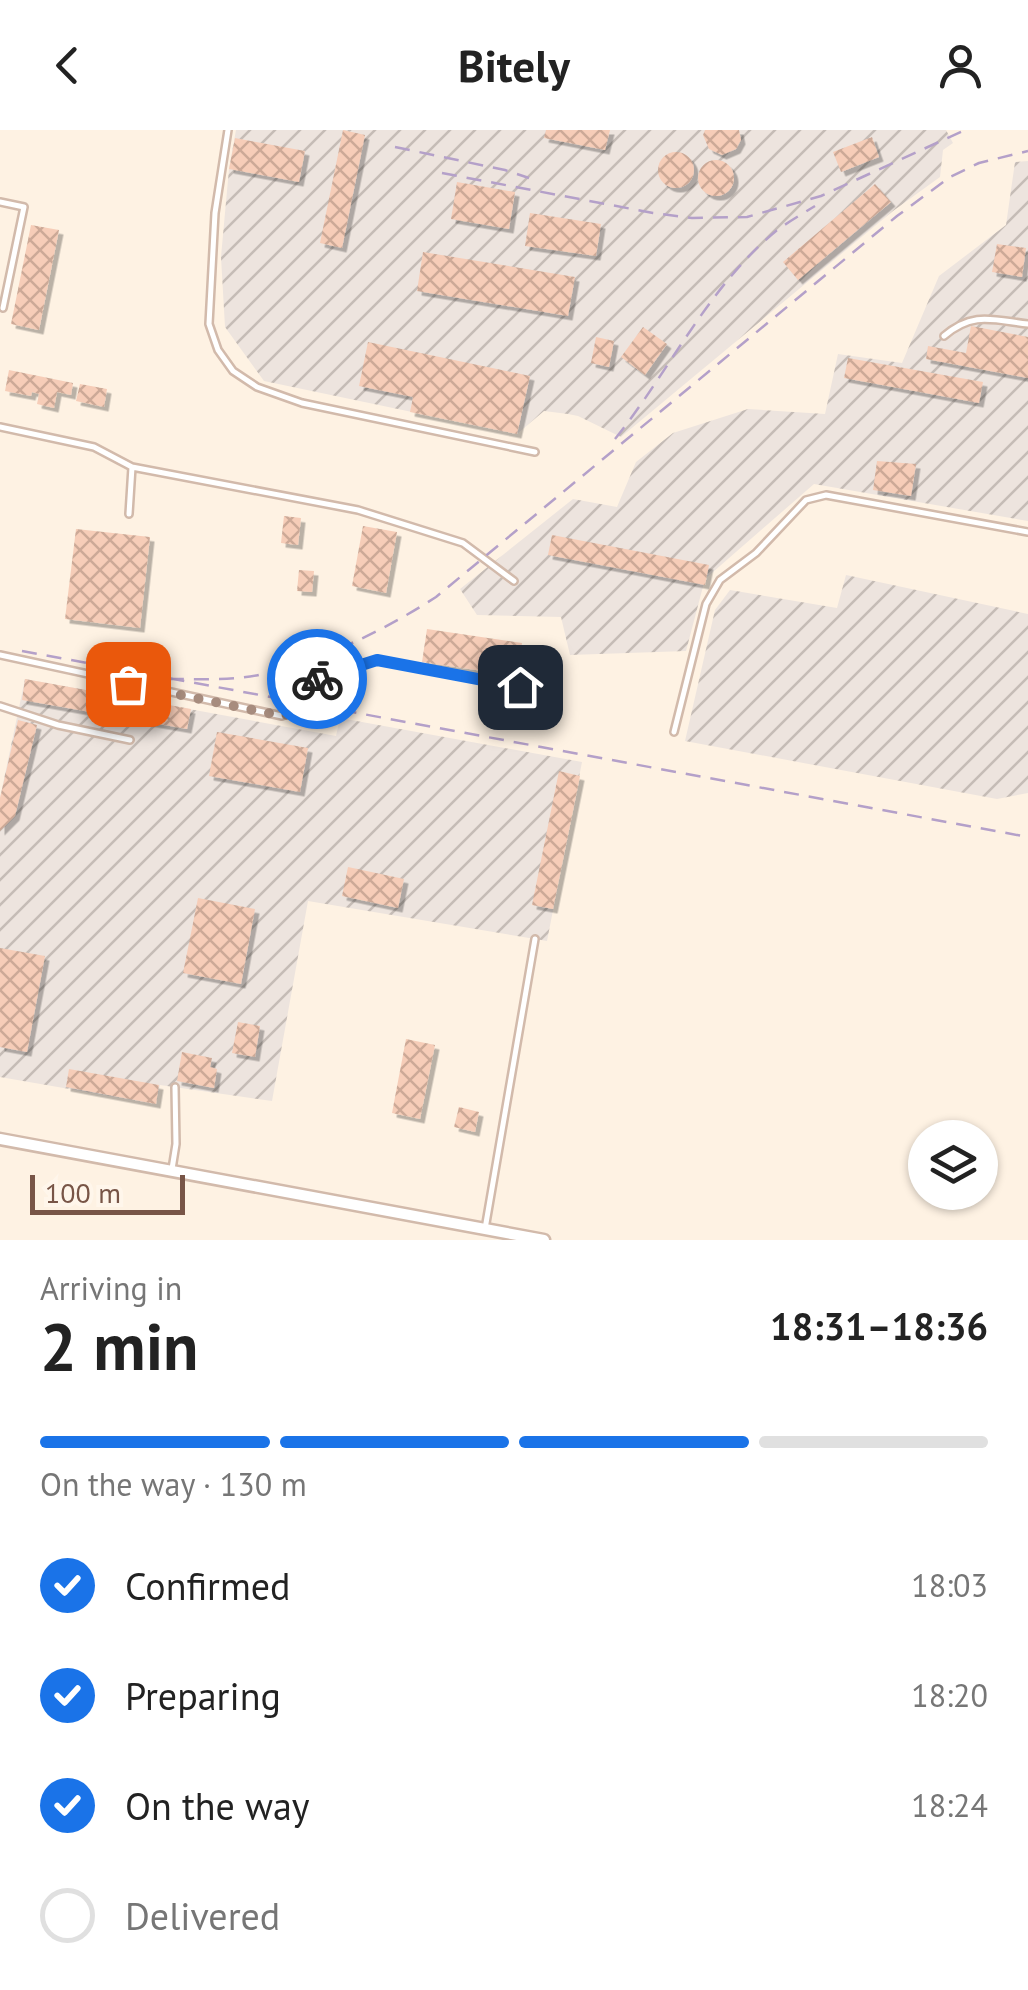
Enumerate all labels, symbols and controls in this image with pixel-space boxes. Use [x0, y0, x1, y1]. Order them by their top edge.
text: Bitely [458, 36, 570, 94]
icon: back [40, 38, 95, 93]
icon: person [933, 38, 988, 93]
courier [267, 629, 367, 729]
pin [86, 642, 171, 727]
pin [478, 645, 563, 730]
icon: bike [290, 652, 345, 707]
icon: bag [101, 657, 156, 712]
icon: home [493, 660, 548, 715]
map controls [908, 1120, 998, 1210]
button: layers [908, 1120, 998, 1210]
scale bar [30, 1170, 185, 1214]
text: 100 m [45, 1174, 121, 1211]
text: Arriving in [40, 1267, 182, 1309]
text: 18:31–18:36 [770, 1301, 988, 1350]
text: 2 min [40, 1304, 199, 1388]
text: On the way · 130 m [40, 1463, 307, 1505]
icon: check [40, 1558, 95, 1613]
text: Confirmed [125, 1561, 291, 1610]
text: 18:03 [911, 1564, 988, 1606]
icon: check [40, 1668, 95, 1723]
text: Preparing [125, 1671, 281, 1720]
text: 18:20 [911, 1674, 988, 1716]
icon: check [40, 1778, 95, 1833]
text: On the way [125, 1781, 310, 1830]
text: 18:24 [911, 1784, 988, 1826]
text: Delivered [125, 1891, 280, 1940]

